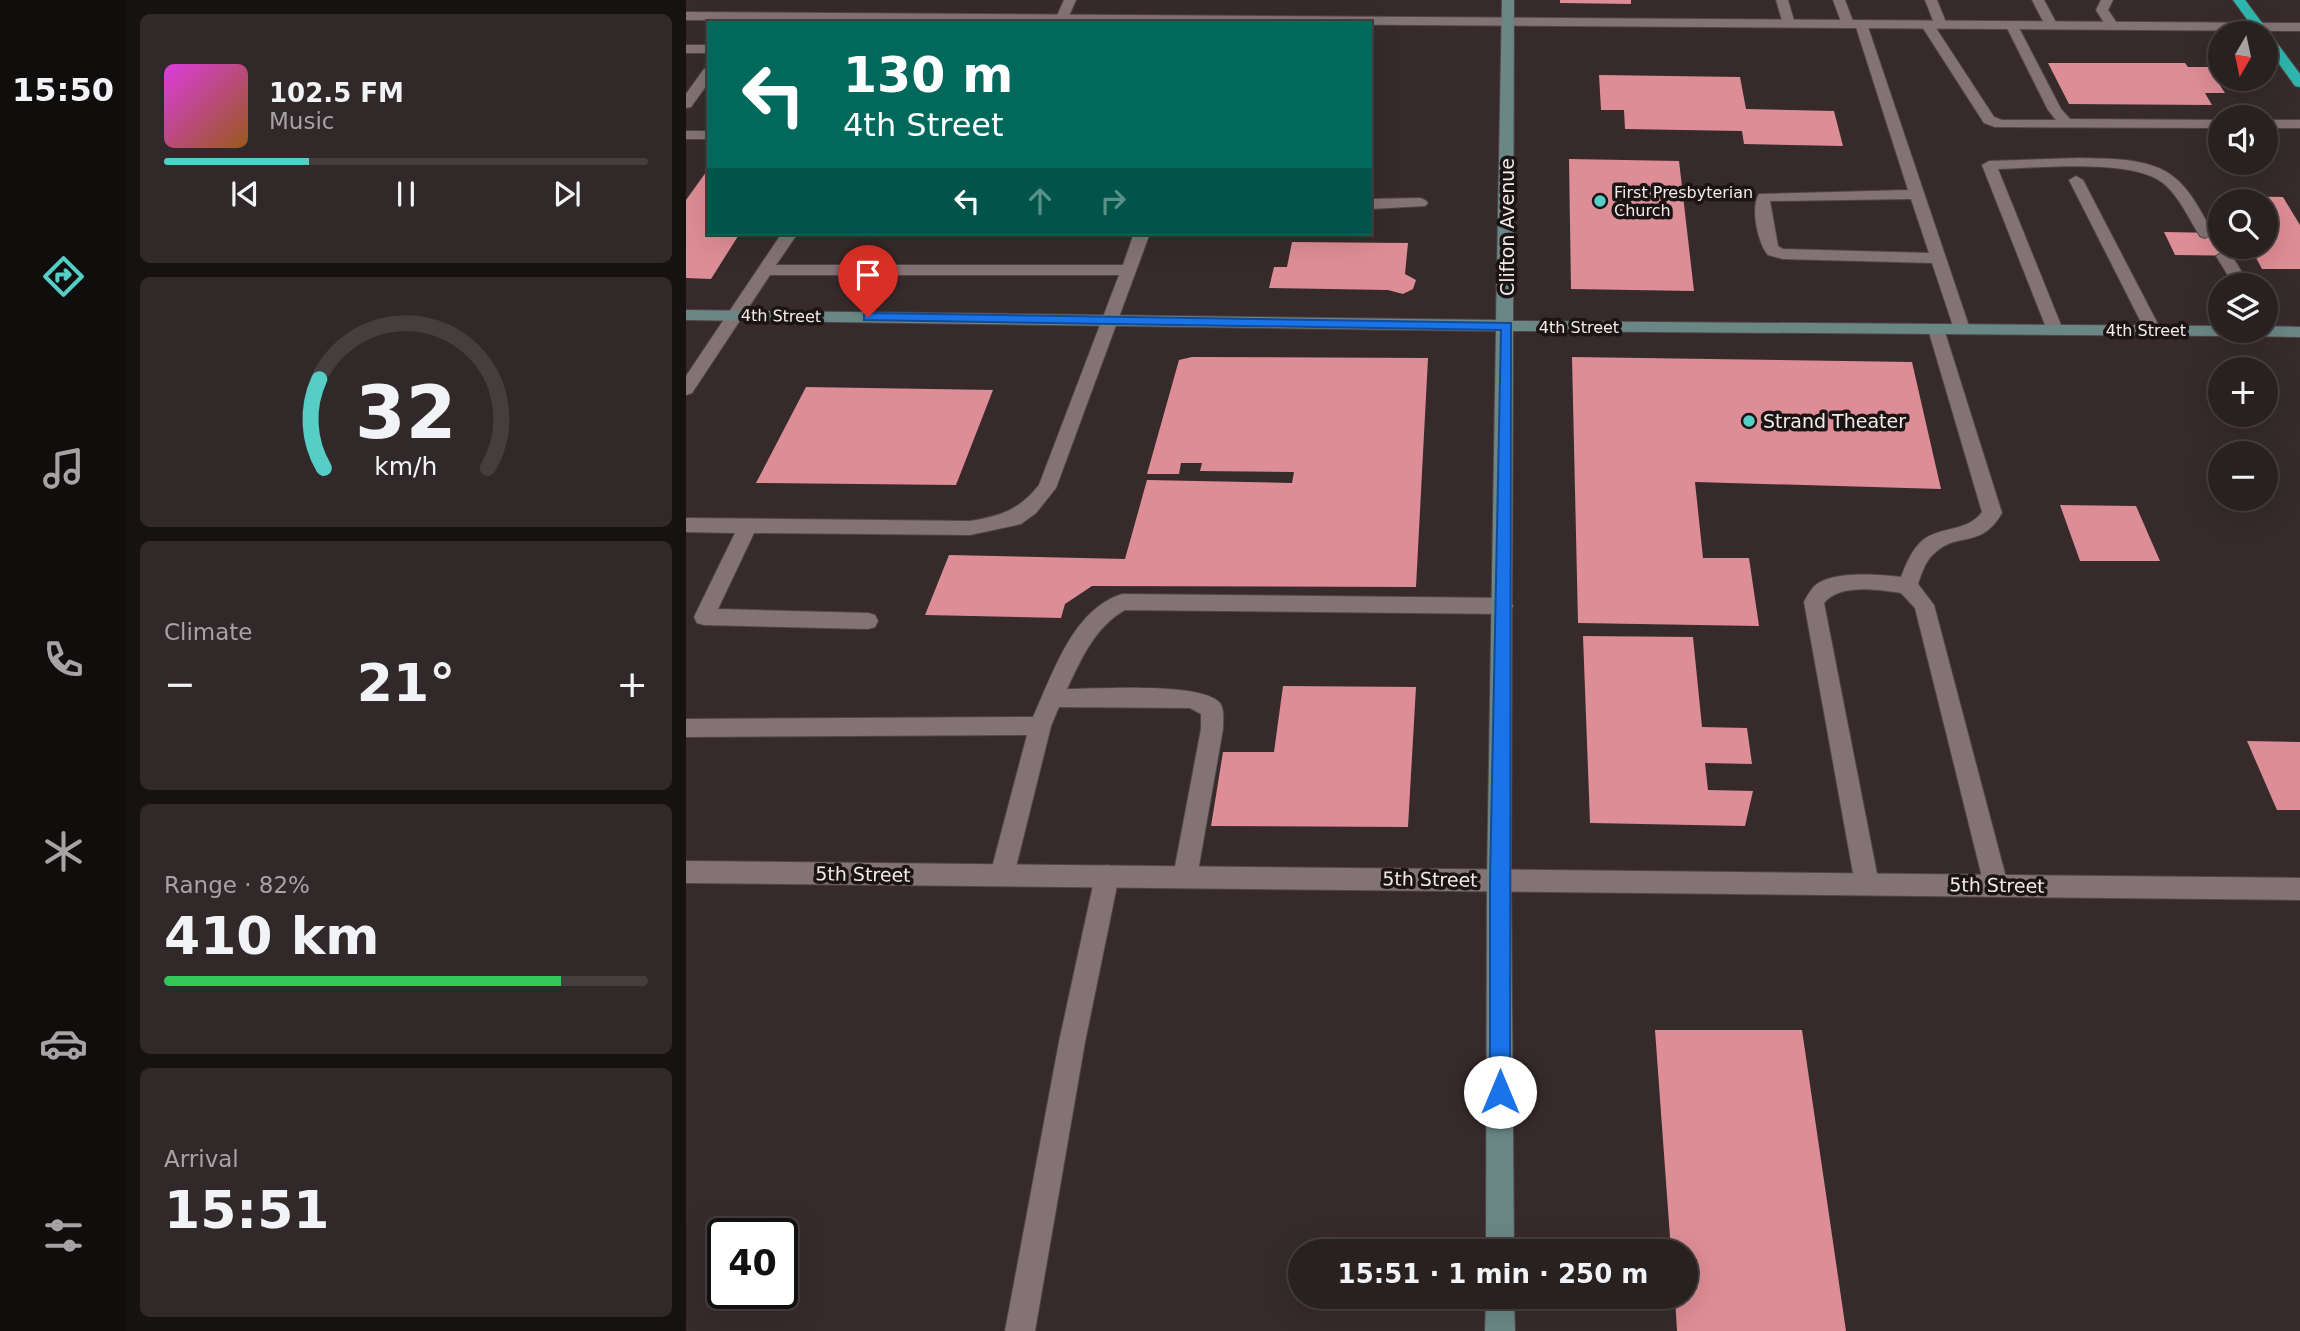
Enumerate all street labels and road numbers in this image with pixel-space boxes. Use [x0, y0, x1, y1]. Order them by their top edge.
street label: Clifton Avenue [1496, 158, 1518, 296]
street label: 4th Street [741, 306, 821, 326]
street label: 4th Street [1539, 318, 1619, 337]
street label: 4th Street [2106, 321, 2186, 340]
street label: 5th Street [815, 862, 911, 886]
street label: 5th Street [1382, 867, 1478, 891]
street label: 5th Street [1949, 873, 2045, 897]

